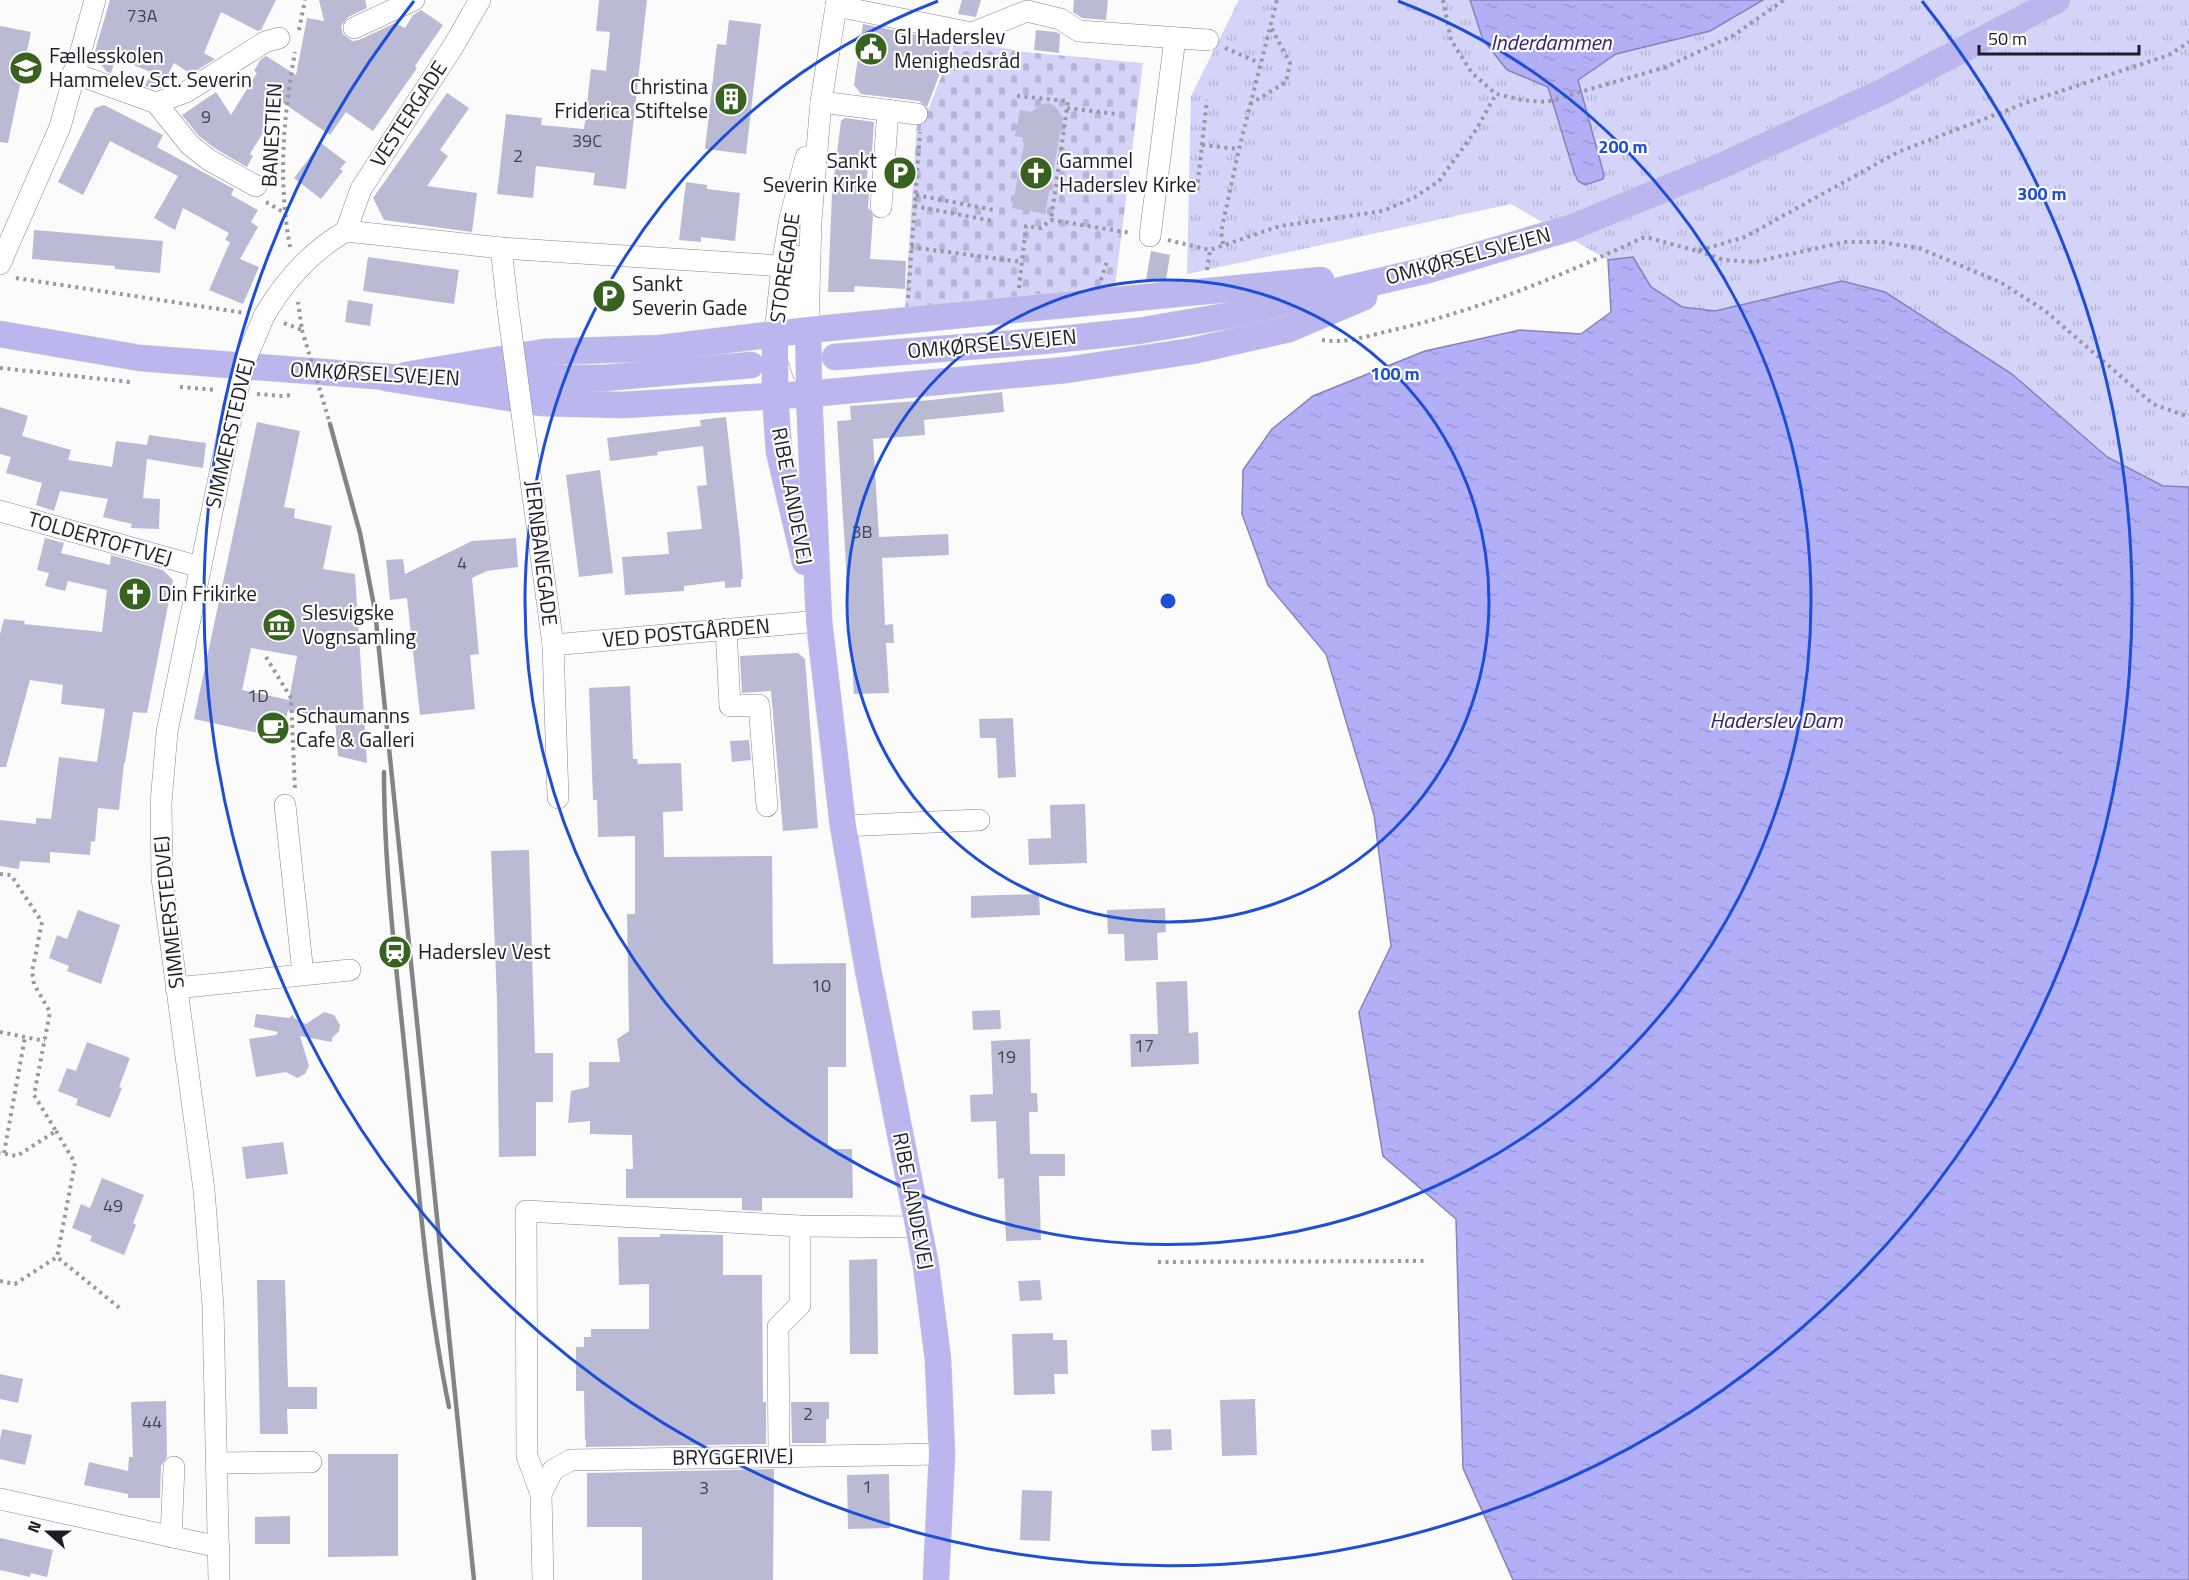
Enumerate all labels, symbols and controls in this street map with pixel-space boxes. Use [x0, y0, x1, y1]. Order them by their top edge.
house number: 73A [127, 2, 158, 29]
scale bar [1979, 18, 2140, 56]
place label: Gl Haderslev Menighedsråd [894, 20, 1020, 76]
water label: Inderdammen [1490, 25, 1613, 59]
text: 50 m [1988, 25, 2027, 52]
public building icon: Gl Haderslev Menighedsråd [853, 31, 889, 67]
place label: Fællesskolen Hammelev Sct. Severin [49, 39, 252, 95]
school or university icon: Fællesskolen Hammelev Sct. Severin [8, 50, 44, 86]
street label: VESTERGADE [362, 54, 455, 173]
place label: Christina Friderica Stiftelse [554, 70, 708, 126]
building icon: Christina Friderica Stiftelse [713, 81, 749, 117]
street label: BANESTIEN [252, 82, 290, 188]
house number: 9 [201, 103, 211, 130]
house number: 39C [572, 127, 602, 154]
text: 200 m [1598, 133, 1648, 160]
house number: 2 [513, 142, 523, 169]
place label: Sankt Severin Kirke [763, 144, 878, 200]
place label: Gammel Haderslev Kirke [1059, 144, 1197, 200]
parking icon: Sankt Severin Kirke [882, 155, 918, 191]
church icon: Gammel Haderslev Kirke [1018, 155, 1054, 191]
text: 300 m [2017, 180, 2067, 207]
street label: STOREGADE [760, 211, 808, 325]
street label: OMKØRSELSVEJEN [1382, 218, 1554, 292]
place label: Sankt Severin Gade [632, 267, 747, 323]
parking icon: Sankt Severin Gade [591, 278, 627, 314]
street label: OMKØRSELSVEJEN [906, 320, 1078, 366]
street label: OMKØRSELSVEJEN [289, 353, 461, 393]
street label: SIMMERSTEDVEJ [196, 354, 262, 511]
text: 100 m [1370, 360, 1420, 387]
street label: RIBE LANDEVEJ [764, 424, 822, 567]
street label: JERNBANEGADE [517, 478, 567, 627]
street label: TOLDERTOFTVEJ [24, 502, 176, 574]
house number: 3B [851, 518, 873, 545]
house number: 4 [457, 549, 467, 576]
church icon: Din Frikirke [117, 576, 153, 612]
place label: Din Frikirke [158, 577, 257, 609]
centre of rings [1158, 591, 1178, 611]
place label: Slesvigske Vognsamling [302, 596, 416, 652]
museum icon: Slesvigske Vognsamling [261, 607, 297, 643]
street label: VED POSTGÅRDEN [601, 609, 771, 655]
house number: 1D [247, 682, 269, 709]
place label: Schaumanns Cafe & Galleri [296, 699, 415, 755]
water label: Haderslev Dam [1709, 703, 1844, 737]
cafe icon: Schaumanns Cafe & Galleri [255, 710, 291, 746]
street label: SIMMERSTEDVEJ [144, 834, 192, 990]
station icon: Haderslev Vest [377, 934, 413, 970]
place label: Haderslev Vest [418, 935, 551, 967]
house number: 10 [811, 972, 831, 999]
house number: 17 [1134, 1032, 1154, 1059]
house number: 19 [996, 1043, 1016, 1070]
street label: RIBE LANDEVEJ [885, 1129, 943, 1272]
house number: 49 [103, 1192, 123, 1219]
house number: 2 [803, 1400, 813, 1427]
house number: 44 [142, 1408, 162, 1435]
street label: BRYGGERIVEJ [672, 1439, 794, 1473]
house number: 1 [862, 1473, 872, 1500]
house number: 3 [699, 1474, 709, 1501]
north arrow [18, 1502, 78, 1562]
text: N [21, 1517, 47, 1536]

